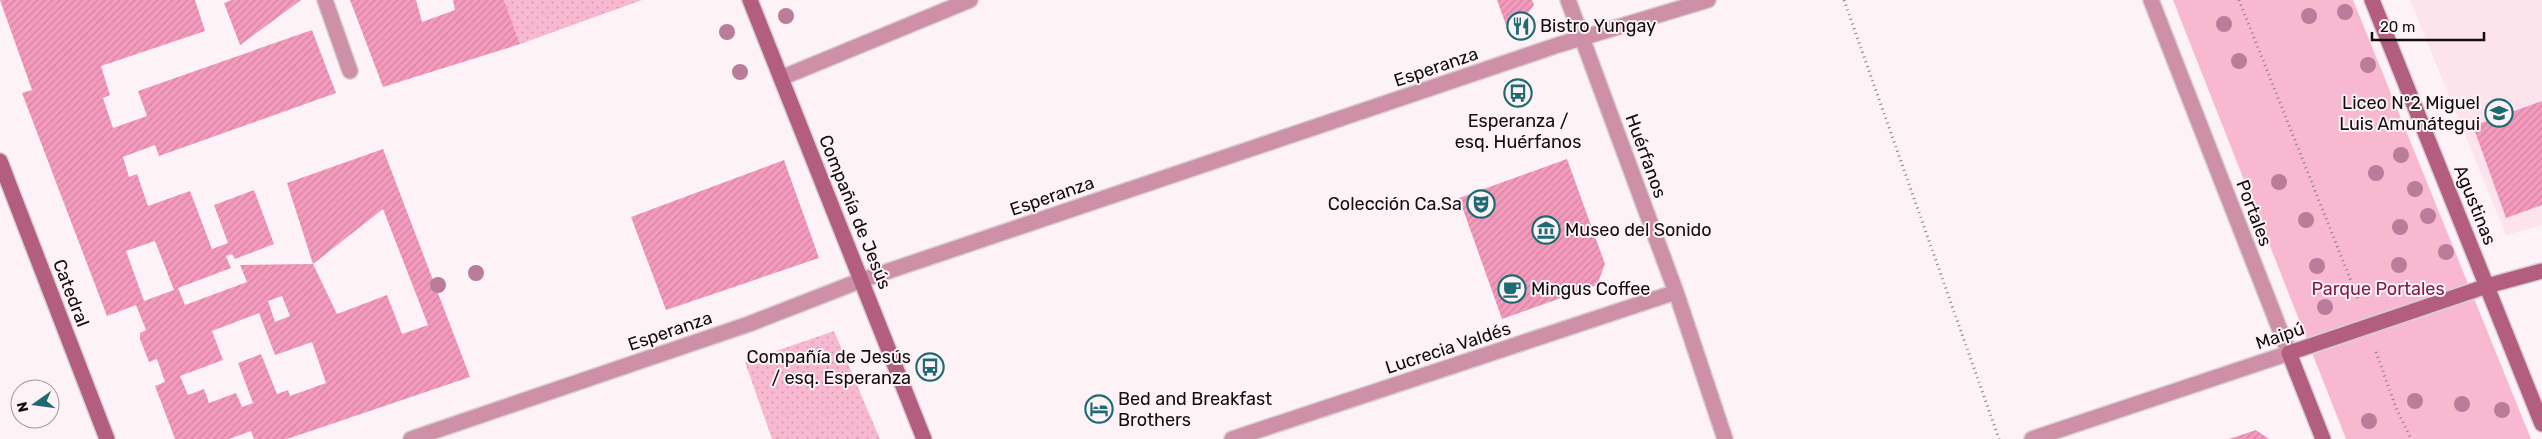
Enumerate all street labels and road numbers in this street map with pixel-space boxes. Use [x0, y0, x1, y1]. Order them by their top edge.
street label: Esperanza [1391, 42, 1481, 92]
street label: Huérfanos [1621, 111, 1671, 201]
street label: Compañía de Jesús [814, 132, 896, 292]
street label: Agustinas [2449, 162, 2501, 248]
street label: Esperanza [1007, 171, 1097, 221]
street label: Portales [2231, 177, 2277, 249]
street label: Catedral [48, 256, 94, 330]
street label: Esperanza [625, 306, 715, 356]
street label: Lucrecia Valdés [1383, 317, 1513, 379]
street label: Maipú [2253, 317, 2307, 355]

